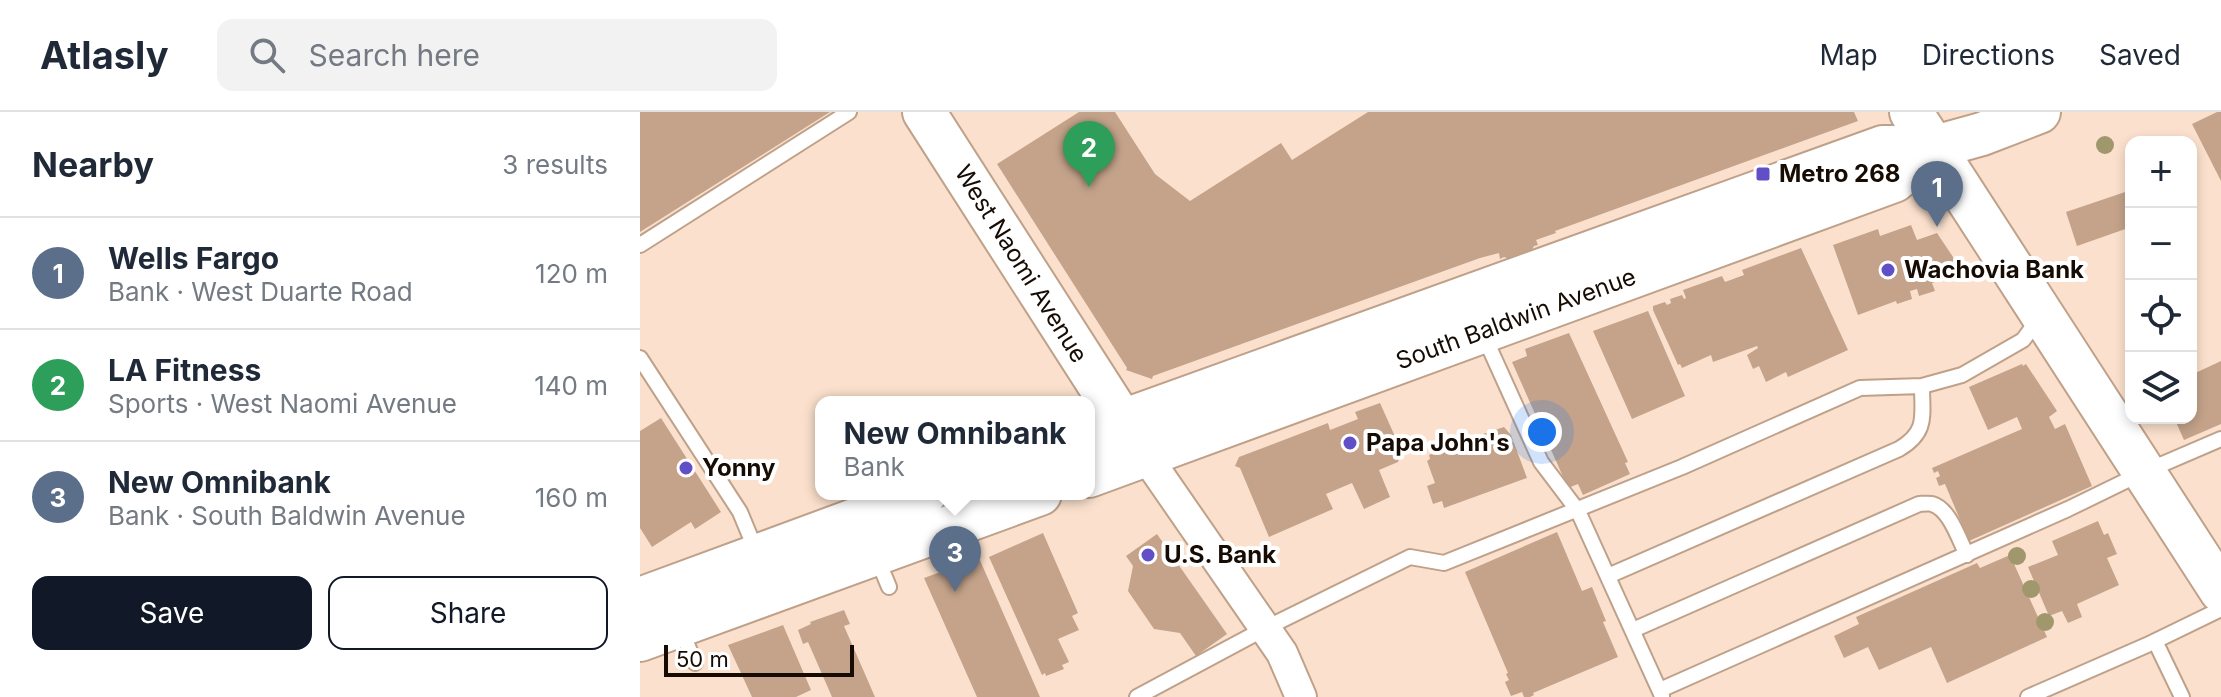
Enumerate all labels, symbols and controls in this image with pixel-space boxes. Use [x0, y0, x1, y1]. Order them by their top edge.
search box [217, 19, 777, 91]
text: Atlasly [40, 32, 169, 78]
icon: search [245, 33, 289, 77]
text: Search here [309, 37, 480, 73]
text: Map [1819, 38, 1878, 72]
text: Directions [1922, 38, 2055, 72]
text: Saved [2099, 38, 2181, 72]
pin: 2 [1063, 121, 1115, 187]
map controls [2125, 136, 2197, 424]
button: + [2125, 136, 2197, 208]
text: Nearby [32, 144, 154, 185]
text: 3 results [502, 149, 608, 180]
place label: Metro 268 [1779, 159, 1900, 188]
street label: West Naomi Avenue [949, 160, 1094, 368]
pin: 1 [1911, 161, 1963, 227]
marker: Metro 268 [1754, 165, 1772, 183]
button: − [2125, 208, 2197, 280]
text: Wells Fargo [108, 240, 279, 276]
place label: Wachovia Bank [1904, 255, 2084, 284]
text: 1 [52, 258, 64, 289]
text: 120 m [535, 258, 608, 289]
marker: Wachovia Bank [1879, 261, 1897, 279]
street label: South Baldwin Avenue [1392, 262, 1640, 375]
text: Bank · West Duarte Road [108, 276, 413, 307]
button: locate [2125, 280, 2197, 352]
text: LA Fitness [108, 352, 261, 388]
button: layers [2125, 352, 2197, 424]
text: 2 [50, 370, 66, 401]
text: 140 m [534, 370, 608, 401]
text: Sports · West Naomi Avenue [108, 388, 457, 419]
popup [815, 396, 1095, 500]
your location [1522, 412, 1562, 452]
text: New Omnibank [844, 415, 1066, 451]
place label: Papa John's [1366, 428, 1510, 457]
marker: Papa John's [1341, 434, 1359, 452]
text: Bank [844, 451, 905, 482]
place label: Yonny [702, 453, 776, 482]
marker: Yonny [677, 459, 695, 477]
text: New Omnibank [108, 464, 331, 500]
text: 3 [50, 482, 66, 513]
text: 160 m [535, 482, 608, 513]
text: Bank · South Baldwin Avenue [108, 500, 466, 531]
pin: 3 [929, 526, 981, 592]
place label: U.S. Bank [1164, 540, 1276, 569]
marker: U.S. Bank [1139, 546, 1157, 564]
button: Save [32, 576, 312, 650]
button: Share [328, 576, 608, 650]
scale bar [664, 641, 854, 677]
text: 50 m [676, 646, 729, 672]

